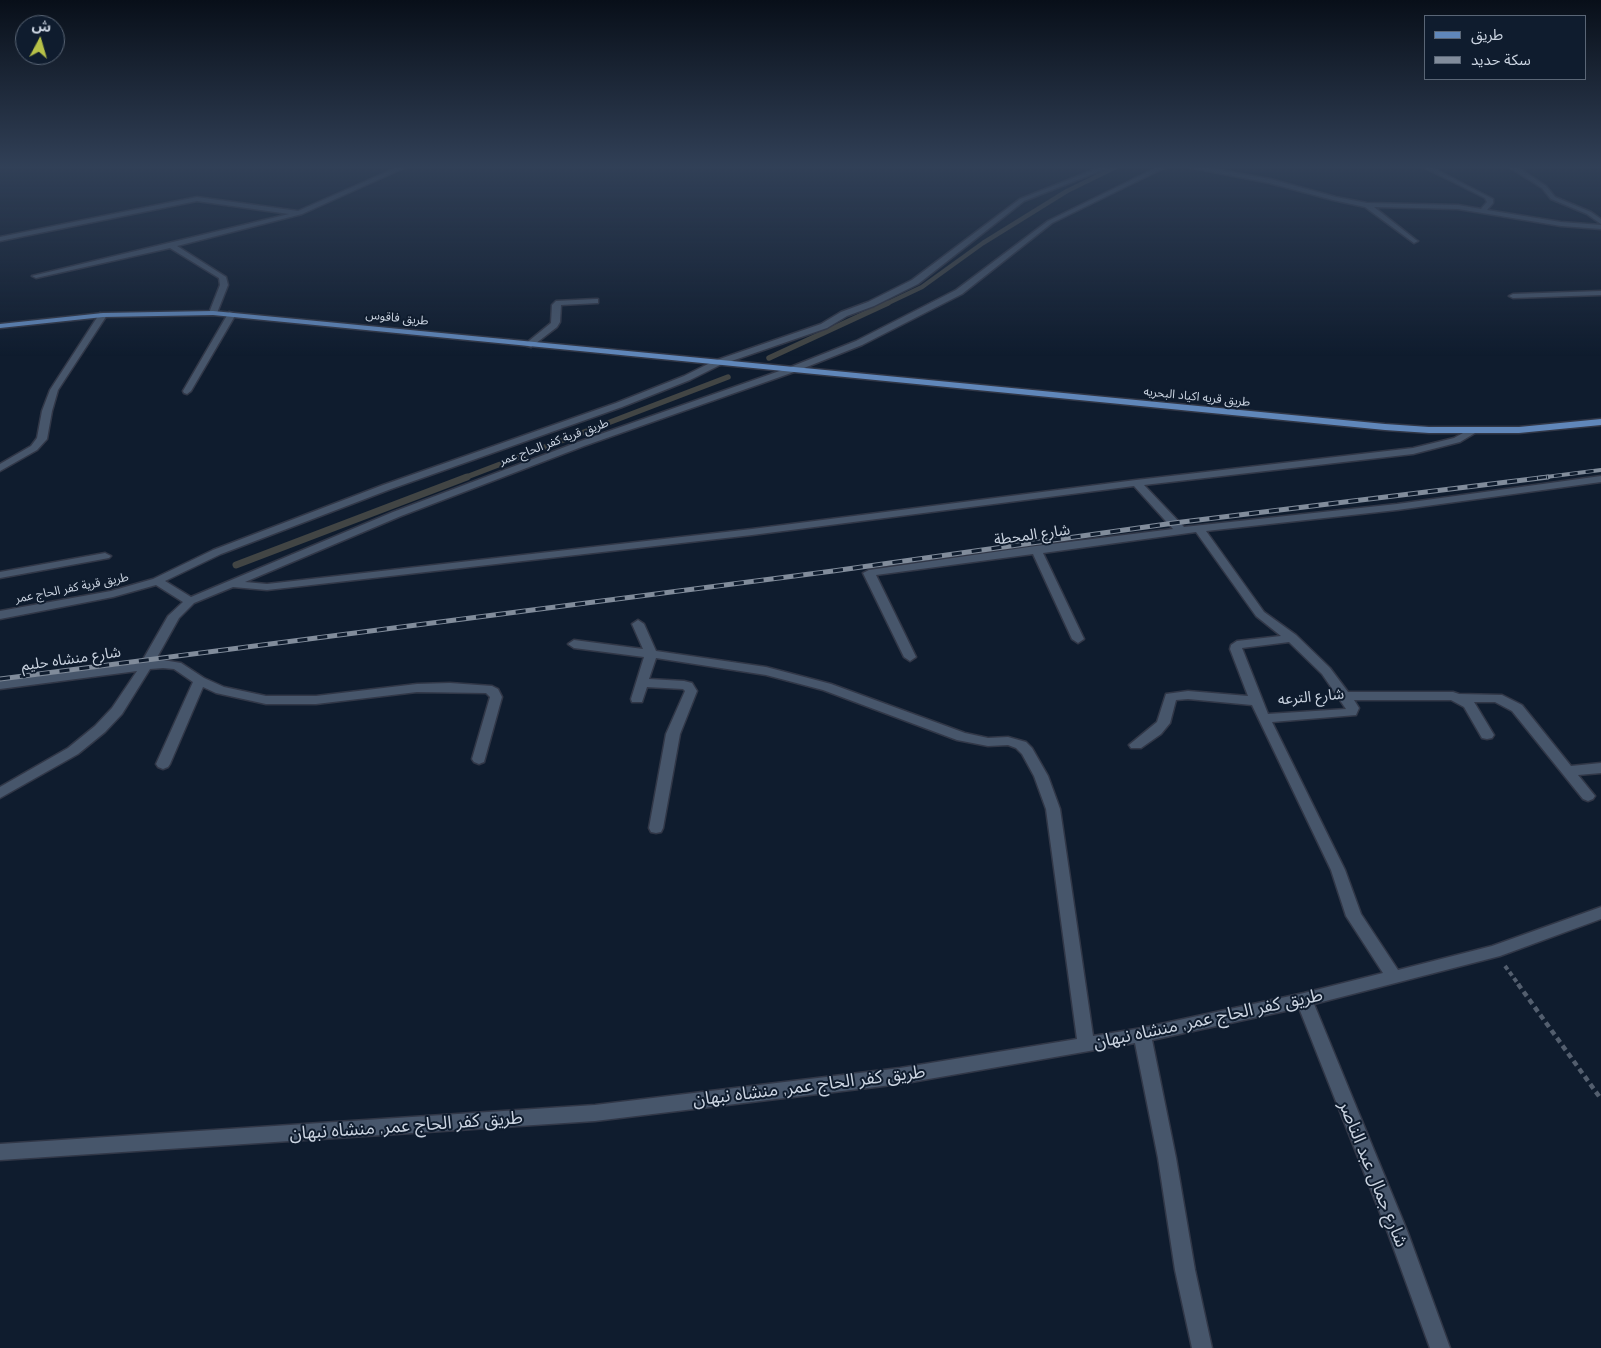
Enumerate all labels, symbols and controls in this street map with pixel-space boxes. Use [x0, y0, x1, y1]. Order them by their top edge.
north arrow [15, 15, 65, 65]
legend [1424, 15, 1586, 80]
text: ش [31, 17, 52, 35]
text: طريق [1471, 26, 1503, 44]
text: سكة حديد [1471, 51, 1531, 69]
street label: طريق فاقوس [365, 308, 429, 328]
street label: طريق قريه اكياد البحريه [1143, 384, 1251, 410]
street label: طريق قرية كفر الحاج عمر [497, 416, 611, 468]
street label: شارع المحطة [993, 521, 1071, 549]
street label: طريق قرية كفر الحاج عمر [14, 570, 130, 606]
street label: شارع منشاه حليم [20, 643, 122, 675]
street label: شارع الترعه [1277, 685, 1345, 709]
street label: طريق كفر الحاج عمر, منشاه نبهان [1091, 984, 1325, 1054]
street label: طريق كفر الحاج عمر, منشاه نبهان [692, 1061, 926, 1111]
street label: شارع جمال عبد الناصر [1334, 1098, 1412, 1250]
street label: طريق كفر الحاج عمر, منشاه نبهان [288, 1107, 524, 1145]

